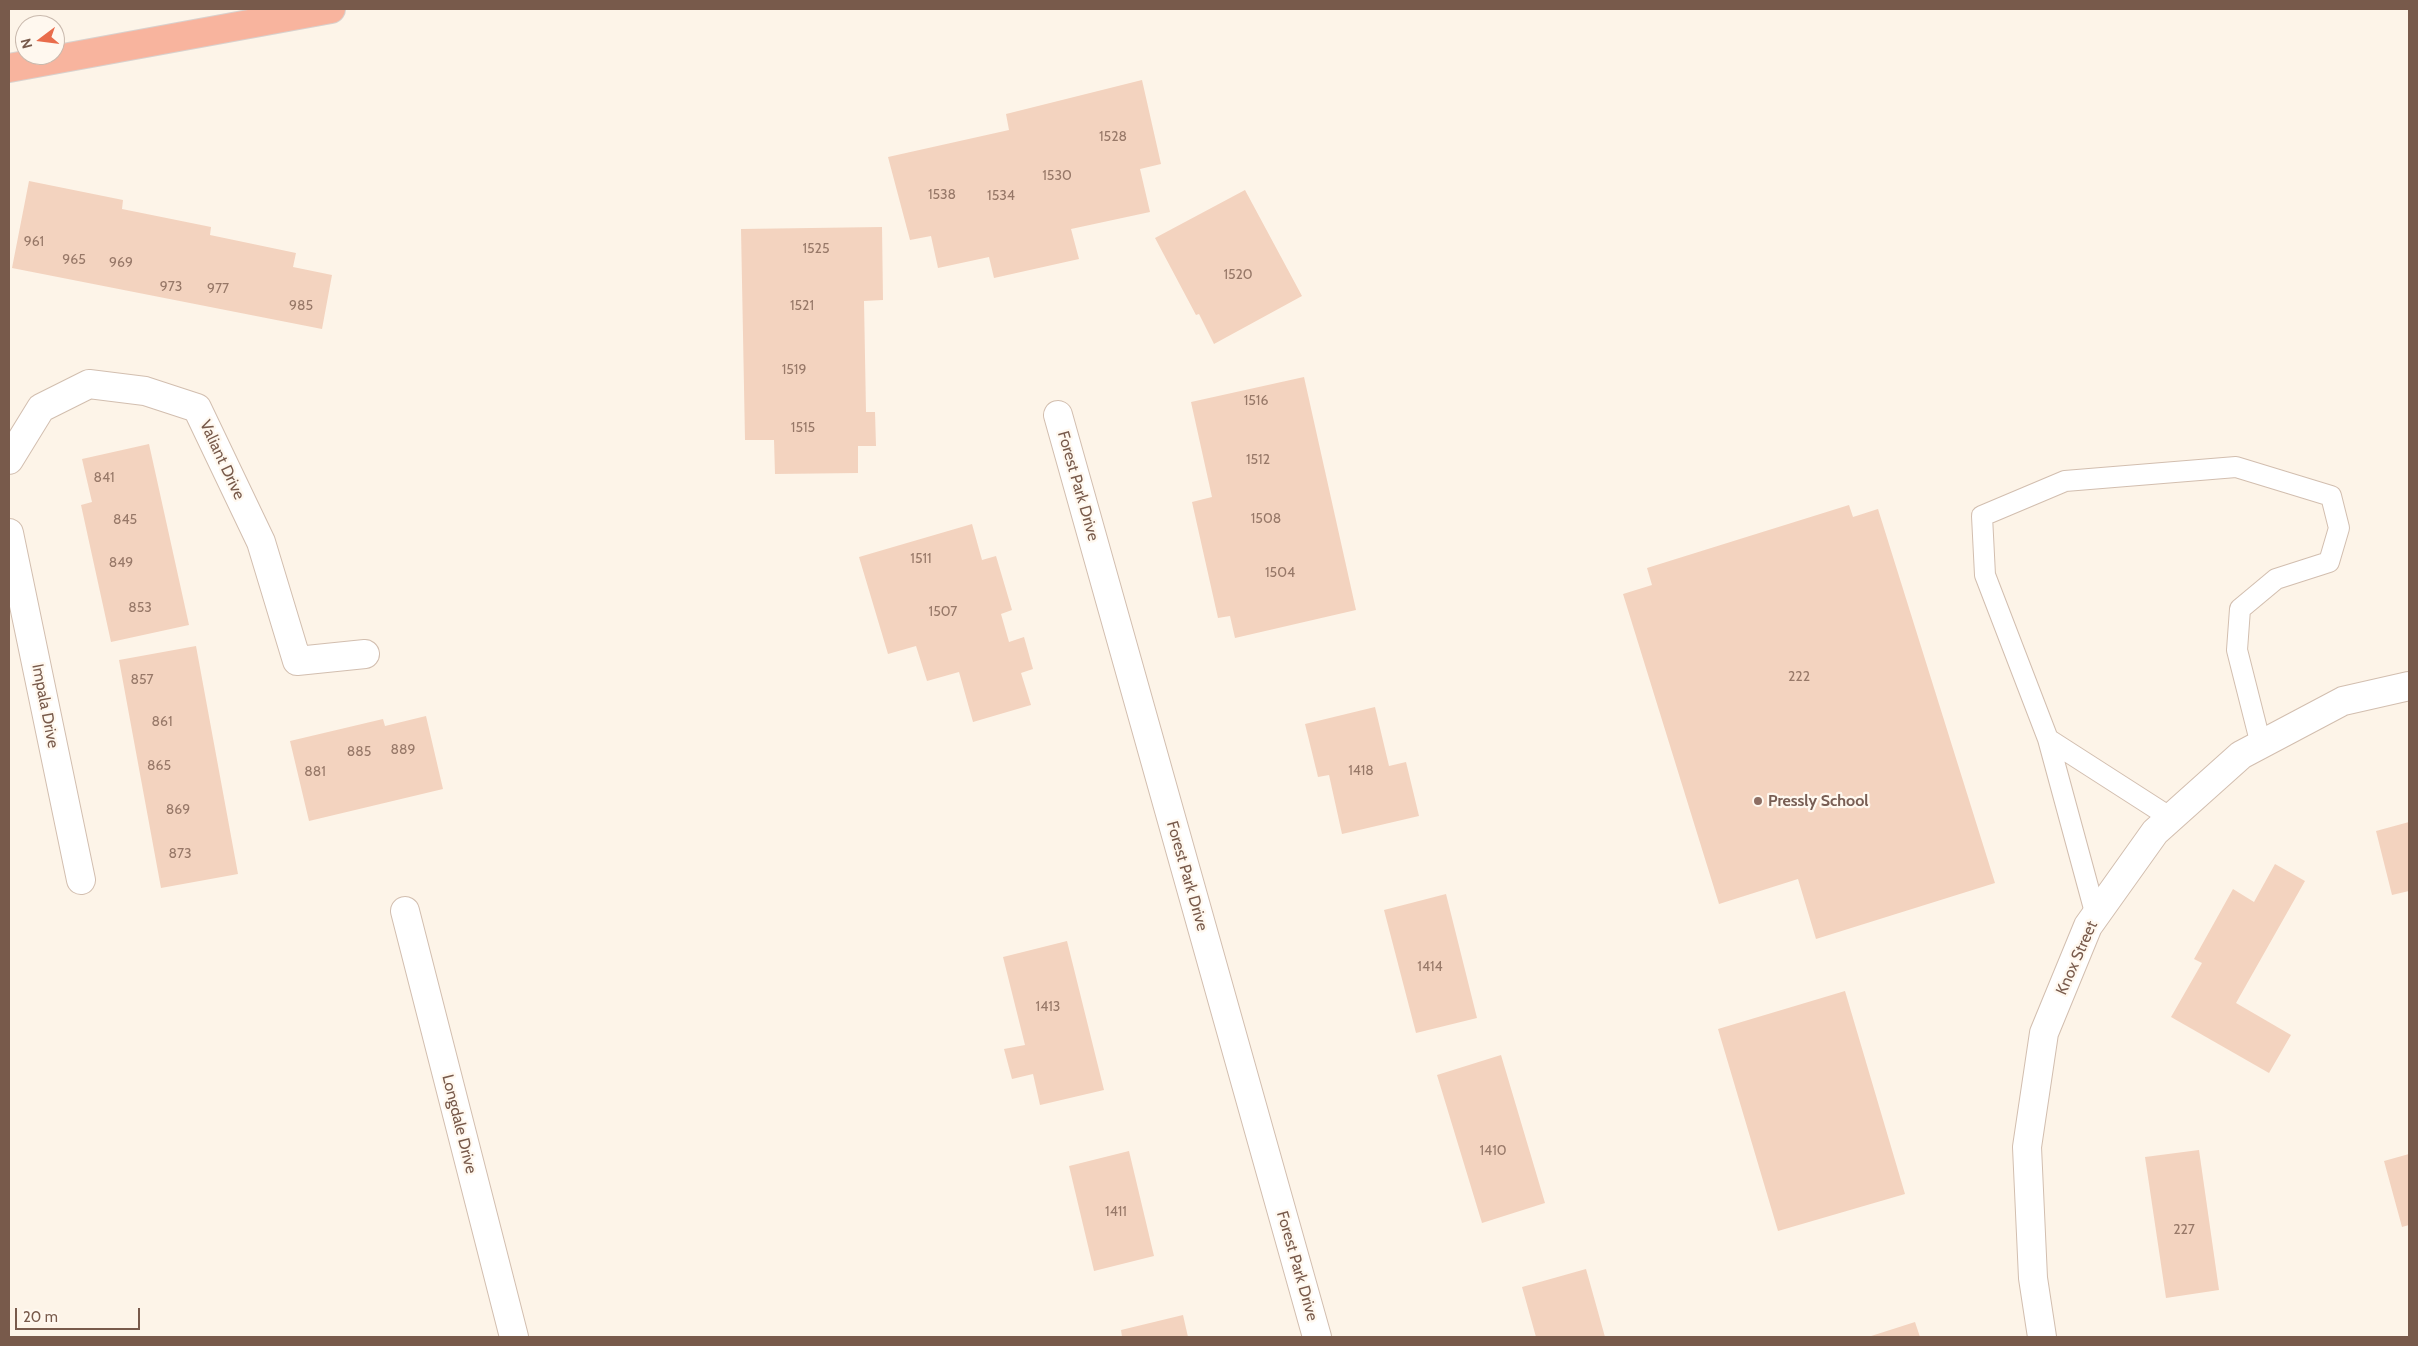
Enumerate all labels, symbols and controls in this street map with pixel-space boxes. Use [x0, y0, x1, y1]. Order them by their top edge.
north arrow [15, 15, 65, 65]
text: N [17, 37, 36, 51]
house number: 1528 [1099, 129, 1127, 145]
house number: 1530 [1042, 168, 1072, 184]
house number: 1538 [928, 187, 956, 203]
house number: 1534 [987, 188, 1015, 204]
house number: 961 [24, 234, 44, 250]
house number: 1525 [802, 241, 830, 257]
house number: 965 [62, 252, 86, 268]
house number: 969 [109, 255, 133, 271]
house number: 1520 [1223, 267, 1253, 283]
house number: 973 [160, 279, 182, 295]
house number: 977 [207, 281, 229, 297]
house number: 985 [289, 298, 313, 314]
house number: 1521 [790, 298, 814, 314]
house number: 1519 [782, 362, 806, 378]
house number: 1516 [1244, 393, 1268, 409]
street label: Valiant Drive [195, 417, 249, 503]
house number: 1515 [791, 420, 815, 436]
street label: Forest Park Drive [1053, 429, 1103, 543]
house number: 1512 [1246, 452, 1270, 468]
house number: 841 [93, 470, 115, 486]
house number: 1508 [1251, 511, 1281, 527]
house number: 845 [113, 512, 137, 528]
house number: 1511 [910, 551, 932, 567]
house number: 849 [109, 555, 133, 571]
house number: 1504 [1265, 565, 1295, 581]
house number: 853 [128, 600, 152, 616]
house number: 1507 [929, 604, 957, 620]
street label: Impala Drive [27, 662, 63, 750]
house number: 222 [1788, 669, 1810, 685]
house number: 857 [130, 672, 154, 688]
house number: 861 [152, 714, 172, 730]
house number: 889 [391, 742, 415, 758]
house number: 885 [347, 744, 371, 760]
house number: 865 [147, 758, 171, 774]
house number: 1418 [1348, 763, 1374, 779]
house number: 881 [304, 764, 326, 780]
place label: Pressly School [1768, 791, 1868, 811]
marker: Pressly School [1752, 795, 1764, 807]
house number: 869 [166, 802, 190, 818]
street label: Forest Park Drive [1162, 819, 1212, 933]
house number: 873 [168, 846, 192, 862]
street label: Knox Street [2052, 918, 2102, 998]
house number: 1414 [1417, 959, 1443, 975]
house number: 1413 [1036, 999, 1060, 1015]
street label: Longdale Drive [437, 1072, 481, 1176]
house number: 1410 [1480, 1143, 1506, 1159]
house number: 1411 [1105, 1204, 1127, 1220]
street label: Forest Park Drive [1272, 1209, 1322, 1323]
house number: 227 [2173, 1222, 2195, 1238]
scale bar [18, 1298, 142, 1330]
text: 20 m [23, 1308, 58, 1326]

